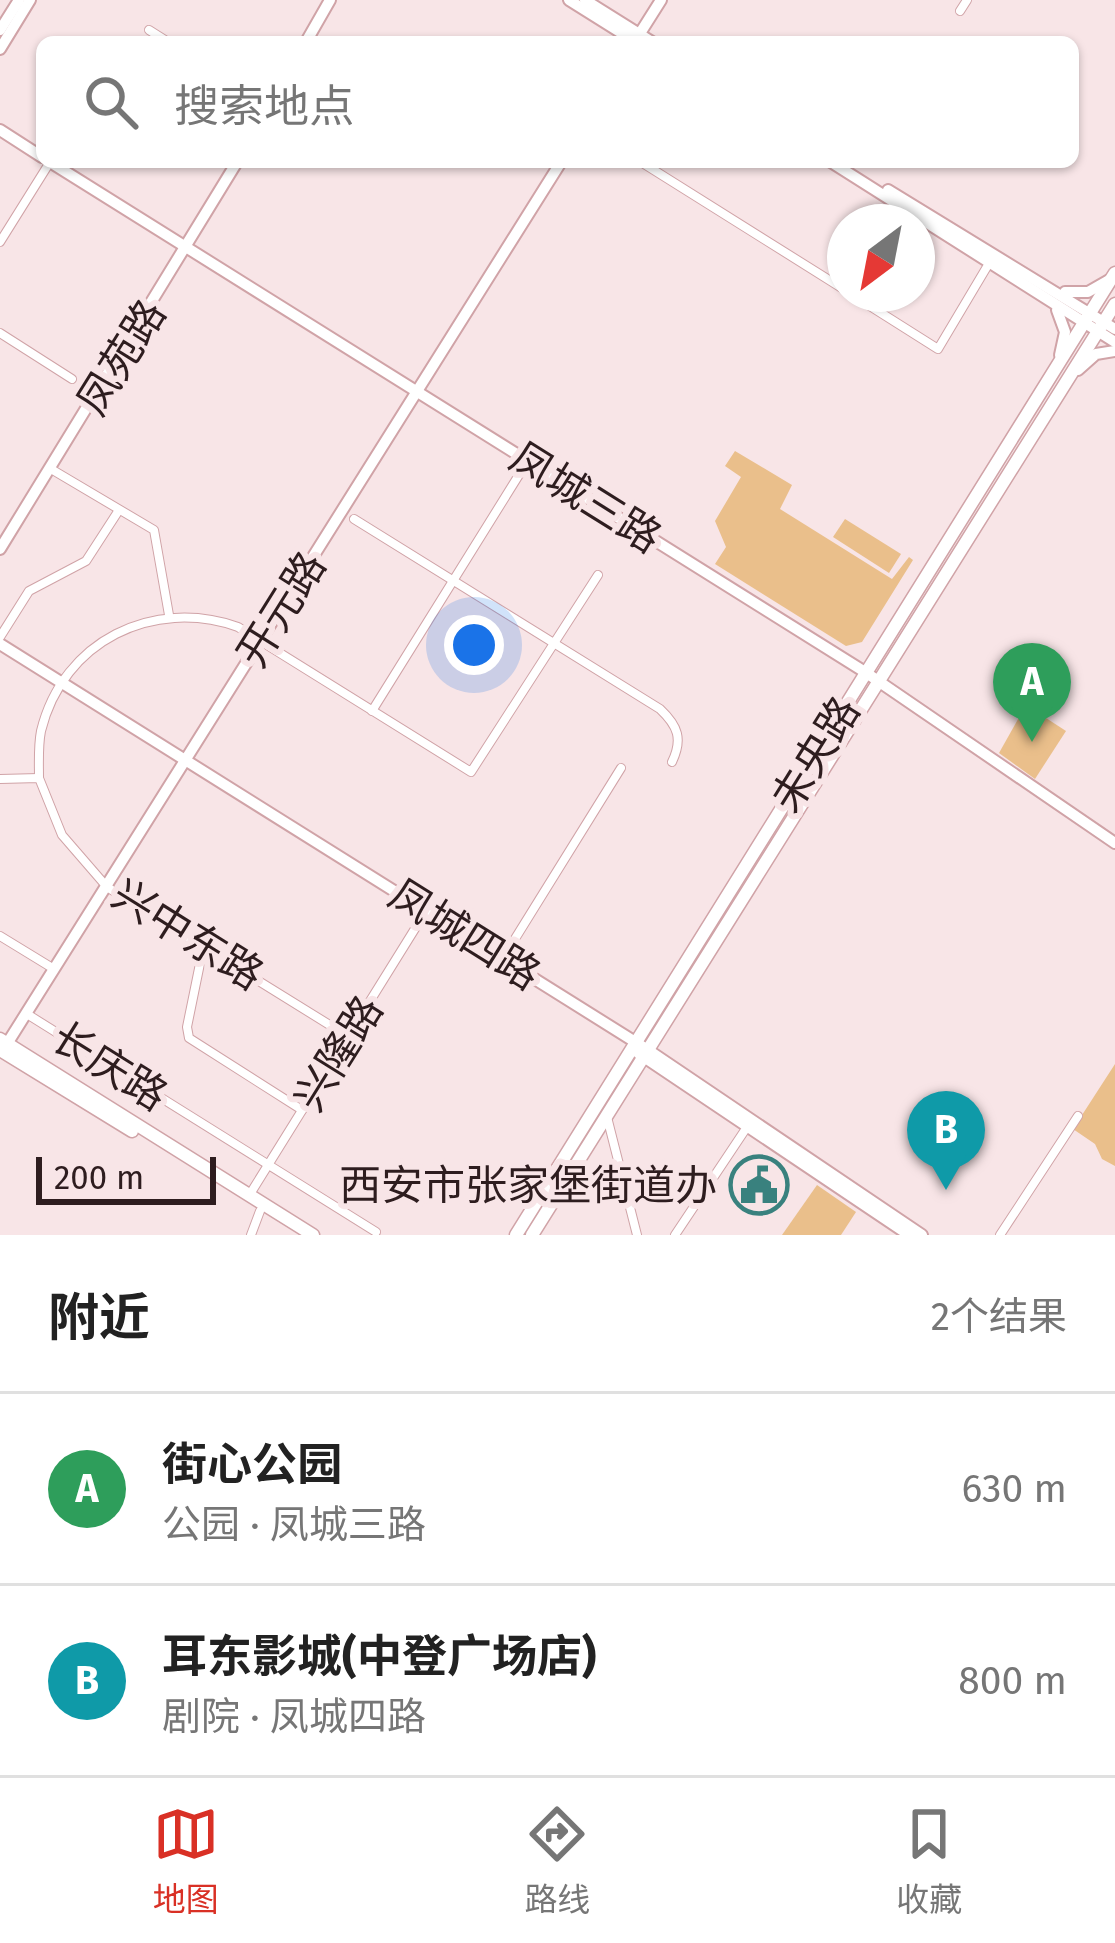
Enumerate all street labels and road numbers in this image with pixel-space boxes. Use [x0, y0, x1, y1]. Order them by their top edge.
street label: 凤苑路 [67, 291, 176, 424]
street label: 凤城三路 [501, 432, 670, 564]
street label: 开元路 [227, 543, 336, 676]
street label: 未央路 [761, 688, 870, 821]
street label: 兴中东路 [103, 869, 272, 1001]
street label: 凤城四路 [380, 869, 549, 1001]
street label: 兴隆路 [284, 987, 393, 1120]
street label: 长庆路 [43, 1012, 176, 1121]

